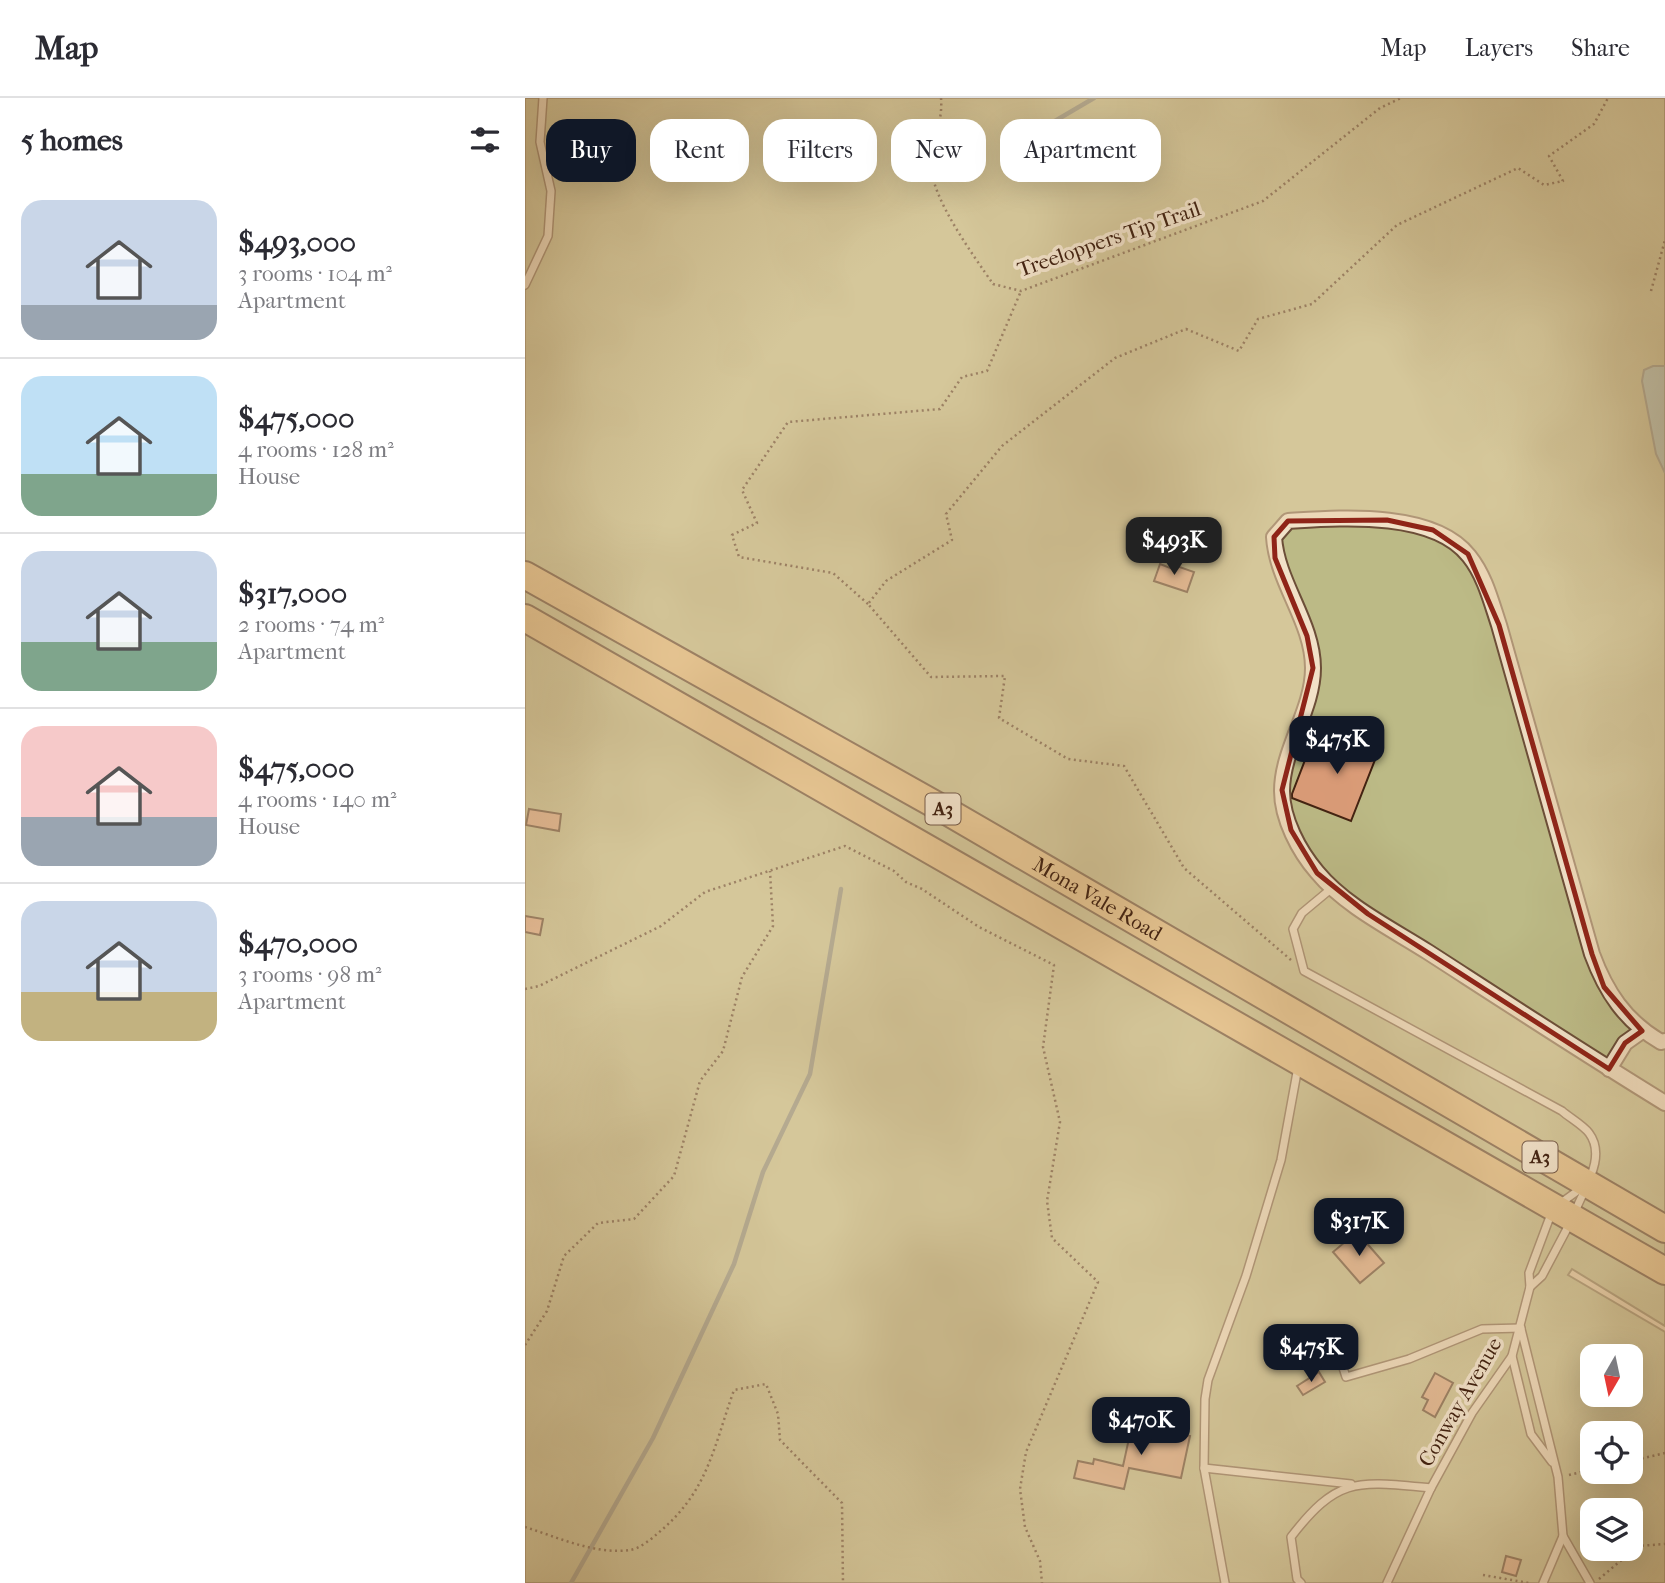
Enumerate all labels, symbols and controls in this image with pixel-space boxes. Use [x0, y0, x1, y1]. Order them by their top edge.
text: Map [35, 29, 98, 68]
text: Map [1381, 34, 1427, 62]
text: Layers [1465, 34, 1533, 62]
text: Share [1571, 34, 1630, 62]
chip: Buy [546, 119, 636, 182]
chip: Rent [650, 119, 749, 182]
chip: Filters [763, 119, 877, 182]
chip: New [891, 119, 986, 182]
chip: Apartment [1000, 119, 1161, 182]
icon: filters [466, 121, 504, 159]
text: 5 homes [21, 123, 123, 158]
street label: Treeloppers Tip Trail [1014, 196, 1204, 282]
text: $493,000 [238, 225, 356, 260]
icon: home [77, 228, 161, 312]
text: 3 rooms · 104 m² [238, 260, 392, 287]
text: Apartment [238, 287, 346, 314]
text: $475,000 [238, 401, 355, 436]
icon: home [77, 404, 161, 488]
text: 4 rooms · 128 m² [238, 436, 394, 463]
text: House [238, 463, 300, 490]
pin: $493K [1125, 518, 1223, 577]
text: $493K [1142, 526, 1206, 553]
text: $317,000 [238, 576, 347, 611]
icon: home [77, 579, 161, 663]
text: 2 rooms · 74 m² [238, 611, 384, 638]
text: Apartment [238, 638, 346, 665]
pin: $475K [1288, 716, 1386, 776]
text: $475K [1305, 725, 1369, 752]
text: $475,000 [238, 751, 355, 786]
icon: home [77, 754, 161, 838]
text: 4 rooms · 140 m² [238, 786, 397, 813]
road number: A3 [925, 794, 961, 824]
text: House [238, 813, 300, 840]
street label: Mona Vale Road [1029, 852, 1167, 946]
text: $470,000 [238, 926, 358, 961]
icon: home [77, 929, 161, 1013]
text: 3 rooms · 98 m² [238, 961, 382, 988]
text: Apartment [238, 988, 346, 1015]
road number: A3 [1523, 1142, 1557, 1172]
pin: $317K [1310, 1198, 1408, 1258]
text: $317K [1330, 1207, 1388, 1234]
pin: $475K [1262, 1324, 1360, 1384]
text: $475K [1279, 1333, 1343, 1360]
street label: Conway Avenue [1413, 1333, 1507, 1471]
north arrow [1580, 1344, 1643, 1407]
map controls [1580, 1344, 1643, 1561]
pin: $470K [1092, 1398, 1190, 1457]
text: $470K [1108, 1406, 1174, 1433]
button: locate [1580, 1421, 1643, 1484]
button: layers [1580, 1498, 1643, 1561]

